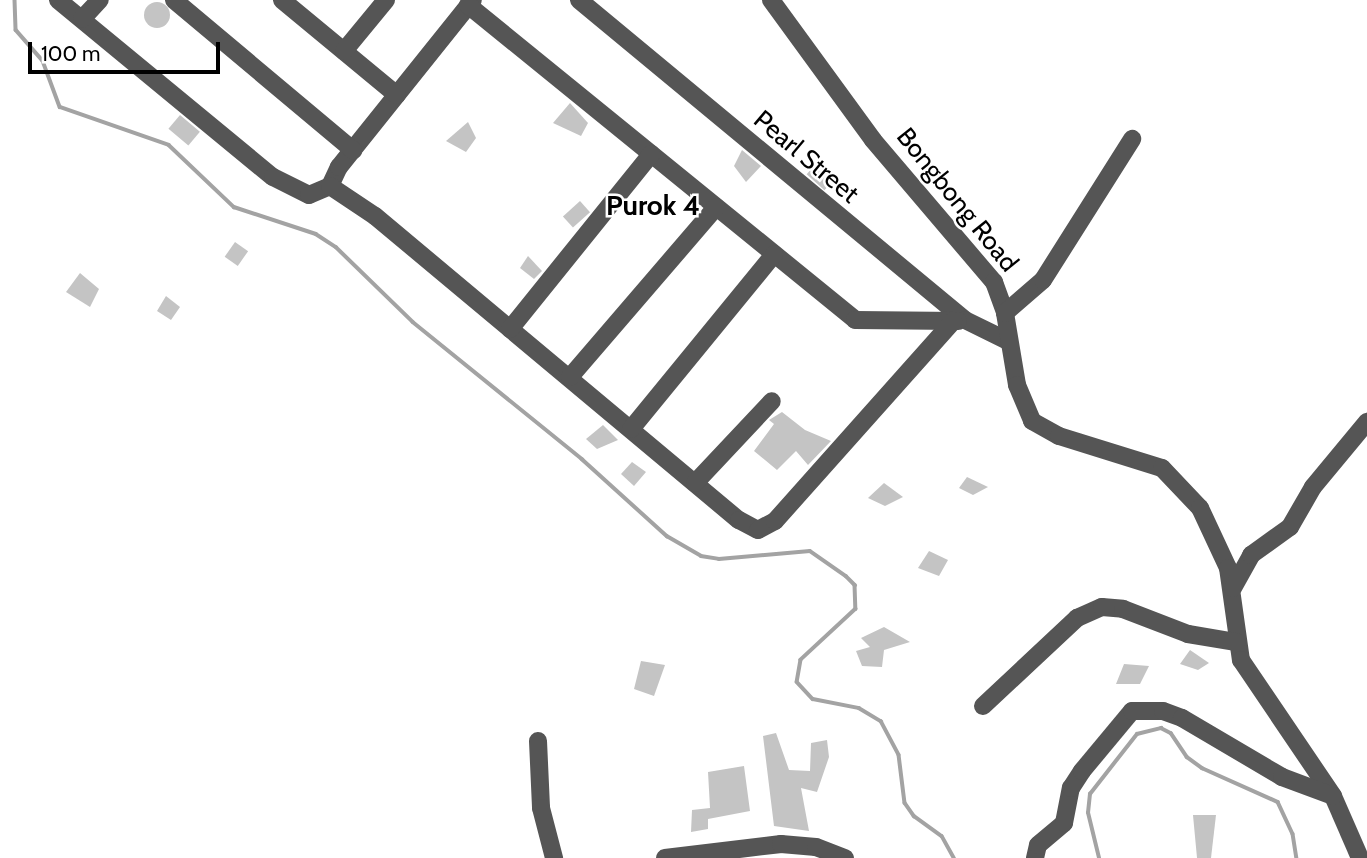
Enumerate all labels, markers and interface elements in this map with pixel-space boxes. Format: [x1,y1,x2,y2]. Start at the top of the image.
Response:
scale bar [32,28,224,72]
text: 100 m [41,41,100,66]
street label: Pearl Street [747,104,865,210]
street label: Bongbong Road [890,122,1024,278]
district label: Purok 4 [606,188,700,222]

